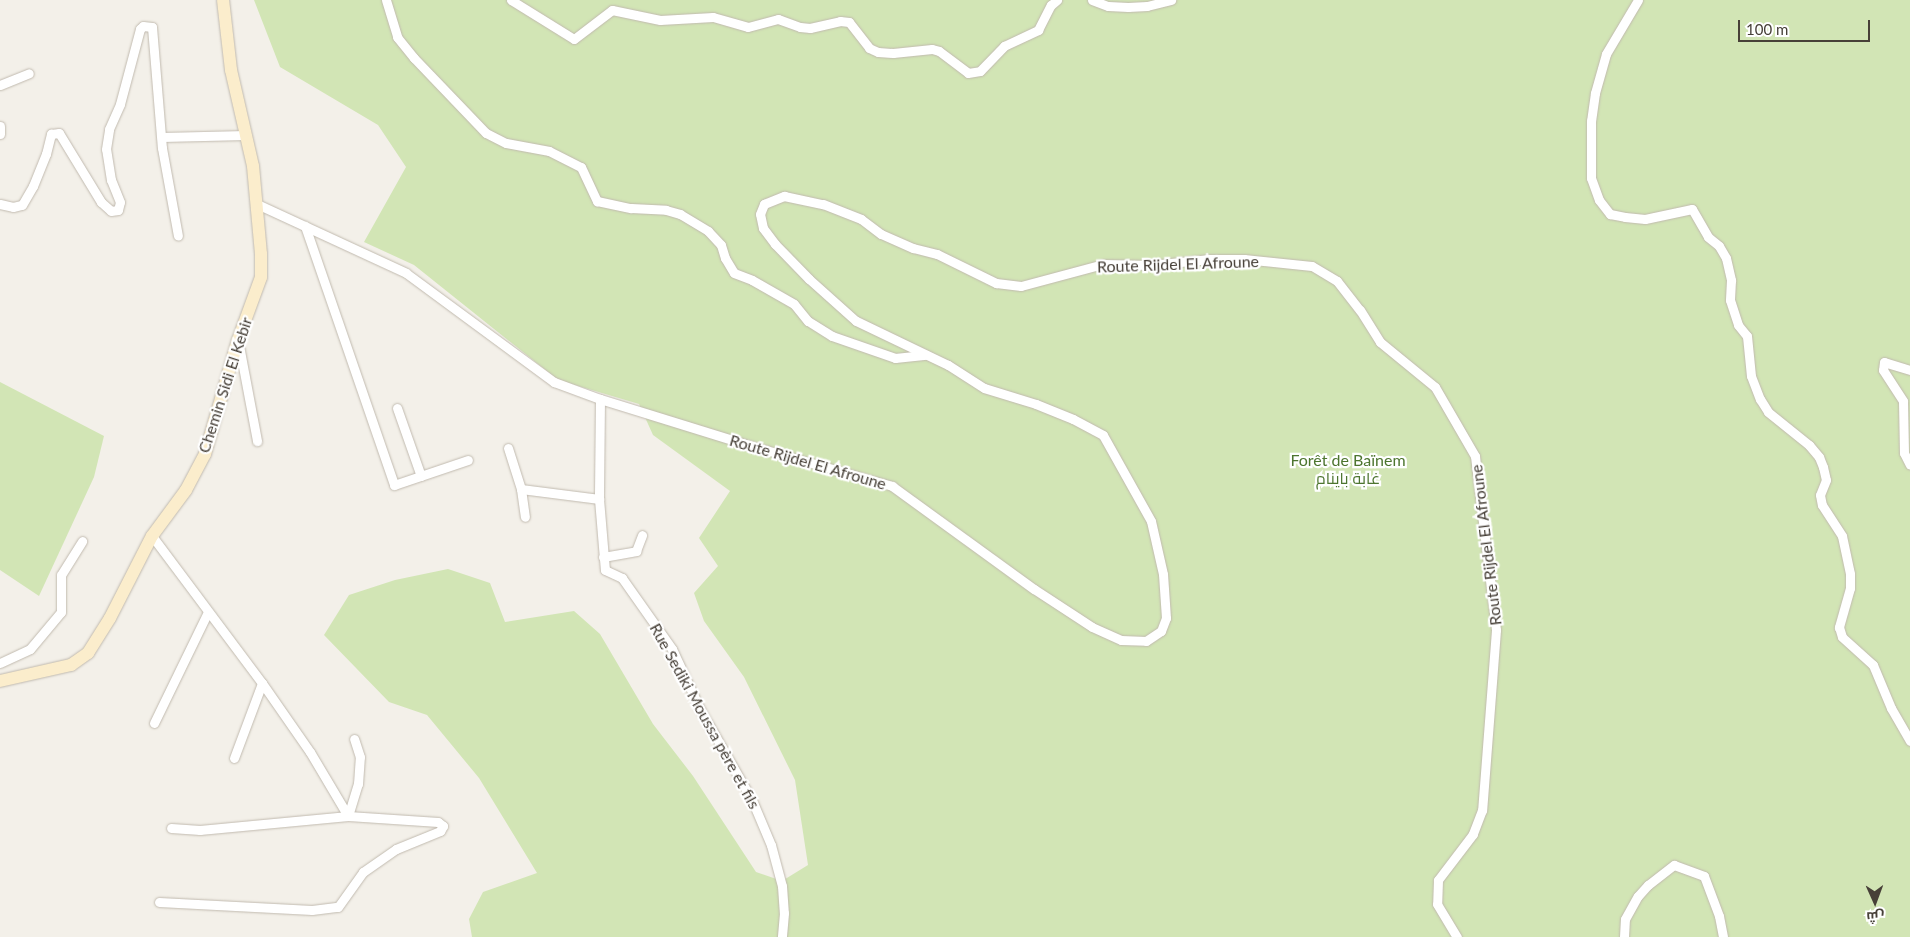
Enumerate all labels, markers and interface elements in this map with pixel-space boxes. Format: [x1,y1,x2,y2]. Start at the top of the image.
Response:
scale bar [1740,10,1872,42]
text: 100 m [1746,20,1788,38]
street label: Route Rijdel El Afroune [1096,252,1260,276]
street label: Chemin Sidi El Kebir [194,315,256,455]
street label: Route Rijdel El Afroune [727,430,889,494]
park label: Forêt de Baïnem غابة باينام [1290,450,1406,488]
street label: Route Rijdel El Afroune [1467,463,1505,627]
street label: Rue Sediki Moussa père et fils [646,620,764,812]
north arrow [1850,877,1900,927]
text: ش [1866,909,1885,926]

